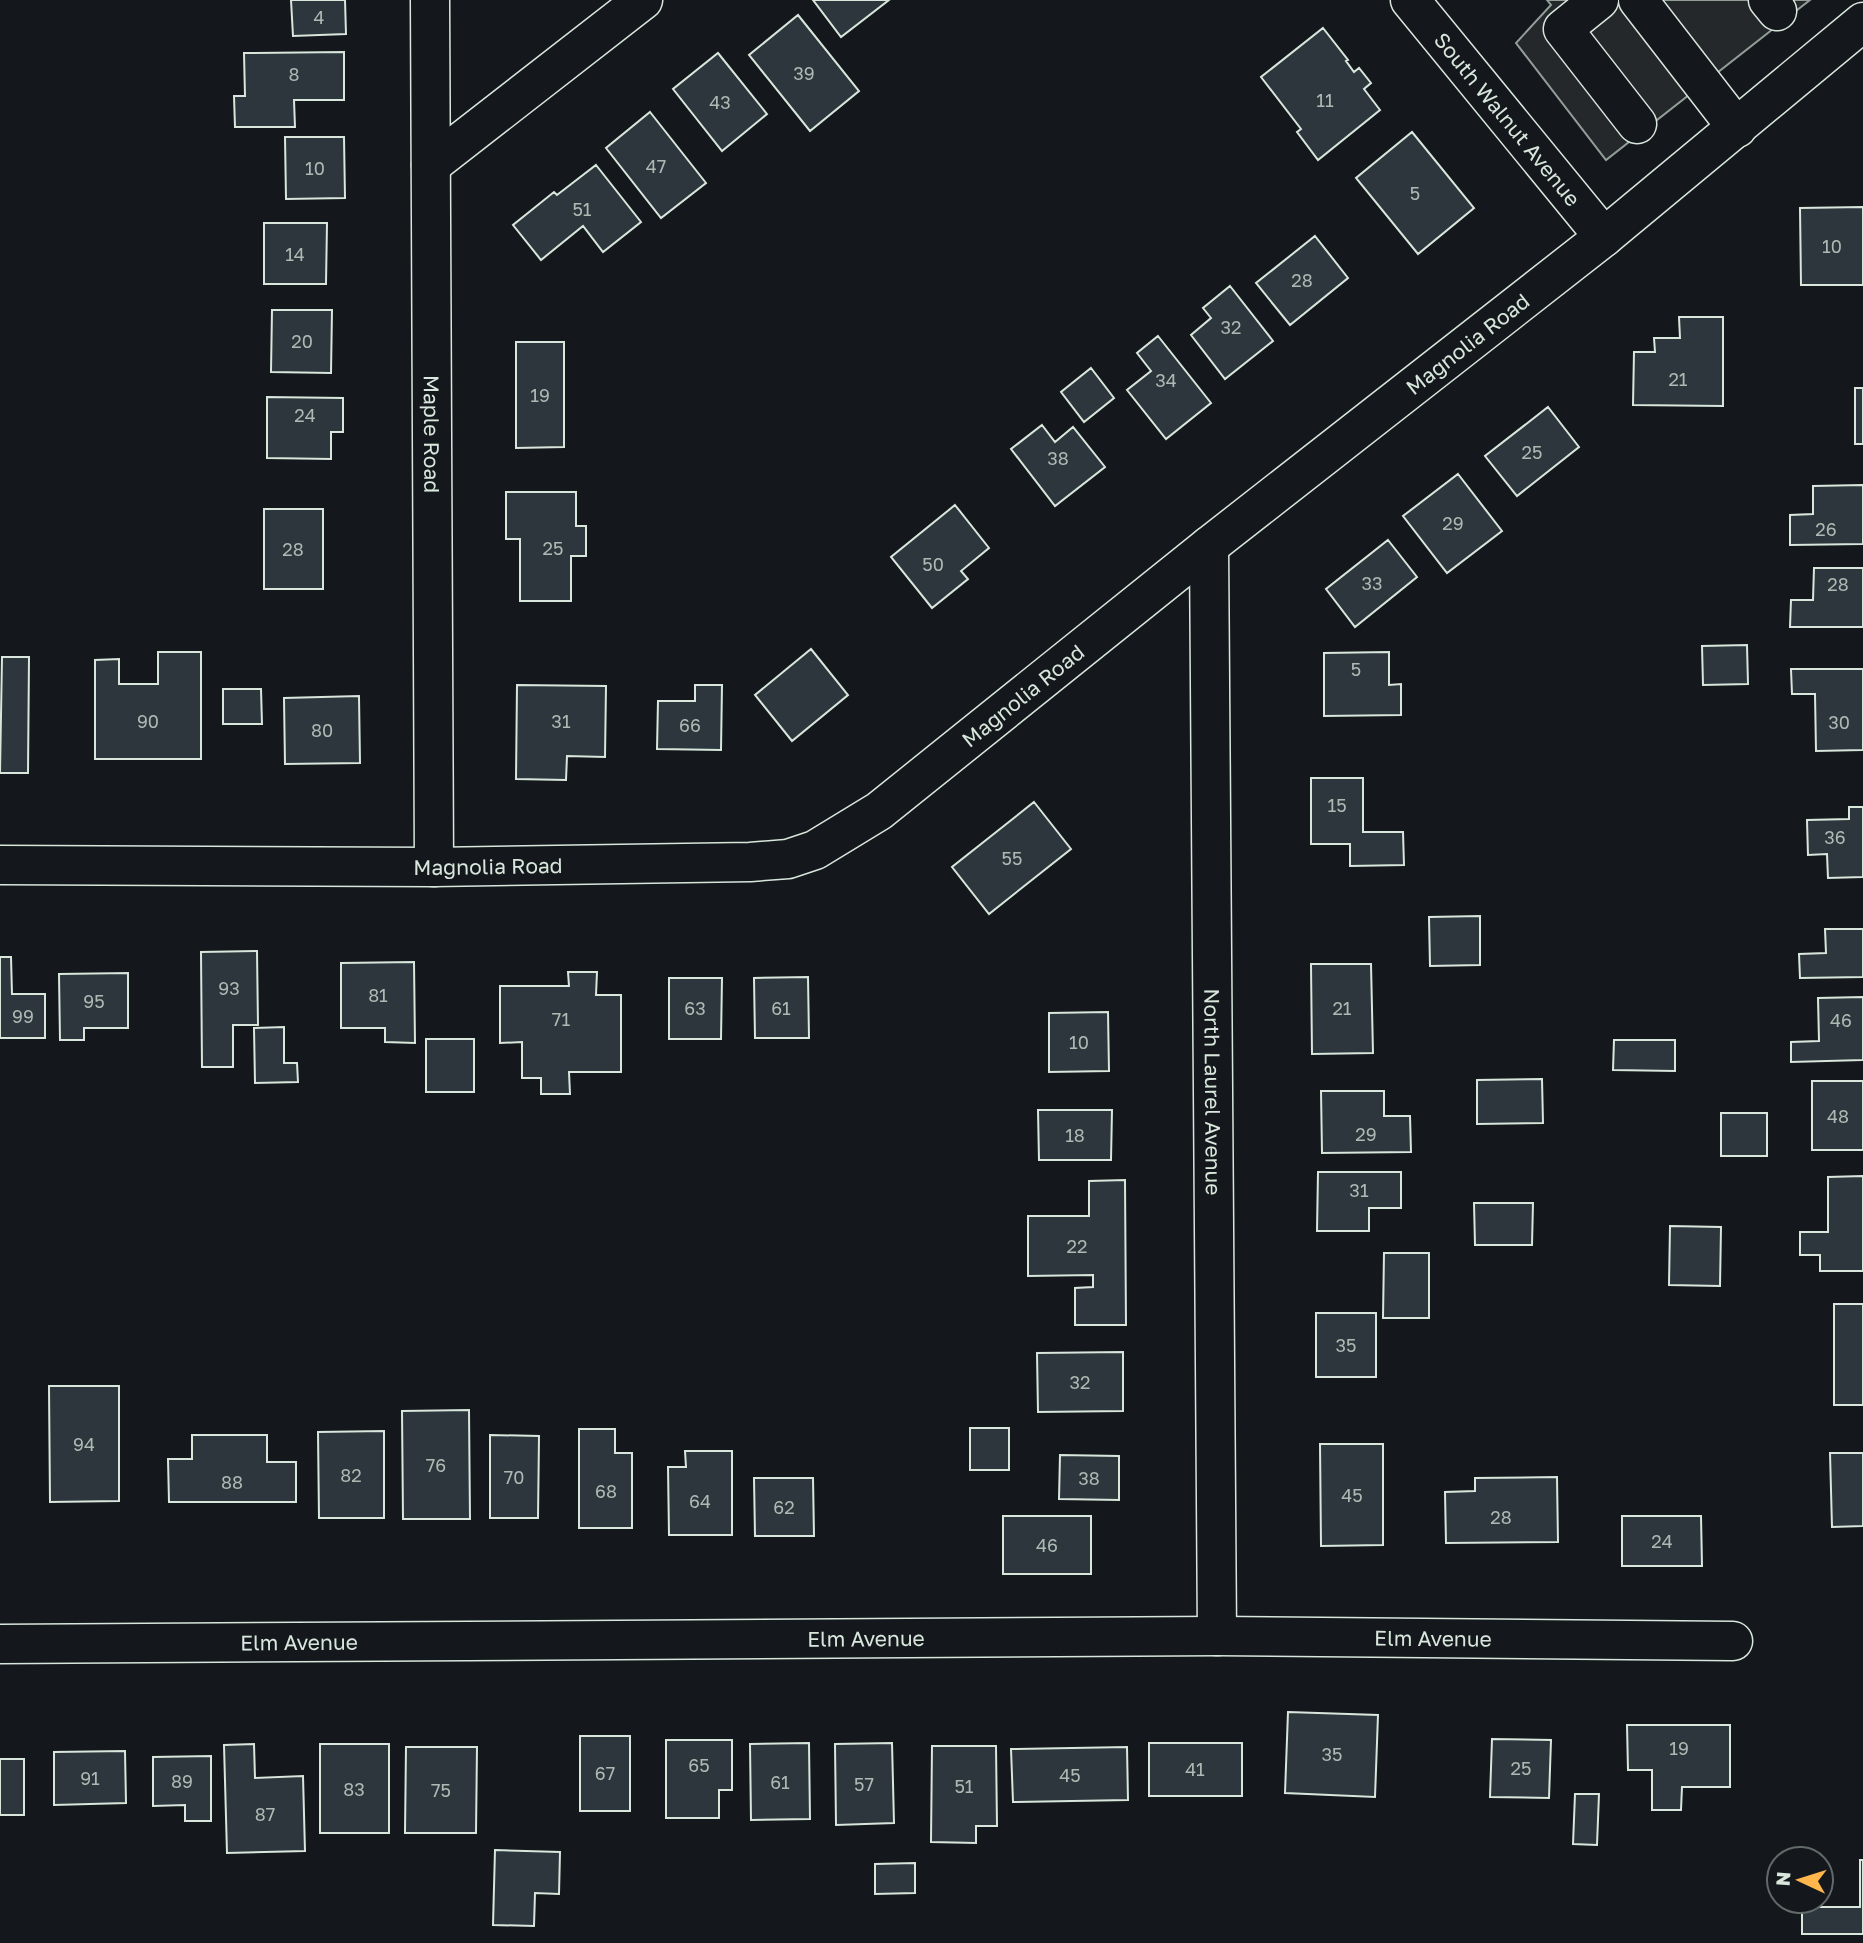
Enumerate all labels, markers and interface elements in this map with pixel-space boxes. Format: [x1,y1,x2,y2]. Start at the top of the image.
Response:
house number: 4 [314,6,325,28]
street label: South Walnut Avenue [1429,27,1586,211]
house number: 39 [793,62,815,84]
house number: 8 [289,63,299,85]
house number: 11 [1316,89,1334,111]
house number: 43 [709,91,731,113]
house number: 47 [646,155,666,177]
house number: 10 [305,157,325,179]
house number: 5 [1410,182,1420,204]
house number: 51 [572,198,592,220]
house number: 10 [1822,235,1842,257]
house number: 14 [285,243,305,265]
house number: 28 [1291,269,1313,291]
street label: Magnolia Road [1401,288,1534,400]
house number: 32 [1221,316,1241,338]
house number: 20 [291,330,313,352]
house number: 21 [1668,368,1688,390]
house number: 34 [1155,369,1177,391]
street label: Maple Road [419,375,445,493]
house number: 19 [530,384,550,406]
house number: 24 [294,404,316,426]
house number: 25 [1522,441,1542,463]
house number: 38 [1047,447,1069,469]
house number: 29 [1442,512,1464,534]
house number: 26 [1815,518,1837,540]
house number: 25 [543,537,563,559]
house number: 28 [282,538,304,560]
house number: 50 [922,553,944,575]
house number: 33 [1361,572,1383,594]
house number: 28 [1827,573,1849,595]
street label: Magnolia Road [956,639,1089,752]
house number: 5 [1351,658,1361,680]
house number: 90 [137,710,159,732]
house number: 31 [551,710,571,732]
house number: 30 [1828,711,1850,733]
house number: 66 [679,714,701,736]
house number: 80 [311,719,333,741]
house number: 15 [1327,794,1347,816]
house number: 36 [1824,826,1846,848]
house number: 55 [1002,847,1022,869]
street label: Magnolia Road [413,852,563,880]
house number: 93 [218,977,240,999]
house number: 81 [368,984,388,1006]
street label: North Laurel Avenue [1199,988,1227,1196]
house number: 95 [83,990,105,1012]
house number: 63 [684,997,706,1019]
house number: 61 [771,997,791,1019]
house number: 21 [1332,997,1352,1019]
house number: 99 [12,1005,34,1027]
house number: 71 [552,1008,570,1030]
house number: 46 [1830,1009,1852,1031]
house number: 10 [1069,1031,1089,1053]
house number: 48 [1827,1105,1849,1127]
house number: 29 [1355,1123,1377,1145]
house number: 18 [1065,1124,1085,1146]
house number: 31 [1349,1179,1369,1201]
house number: 22 [1067,1235,1087,1257]
house number: 35 [1336,1334,1356,1356]
house number: 32 [1070,1371,1090,1393]
house number: 94 [73,1433,95,1455]
house number: 76 [426,1454,446,1476]
house number: 82 [340,1464,362,1486]
house number: 70 [504,1466,524,1488]
house number: 38 [1078,1467,1100,1489]
house number: 88 [221,1471,243,1493]
house number: 68 [595,1480,617,1502]
house number: 45 [1341,1484,1363,1506]
house number: 64 [689,1490,711,1512]
house number: 62 [773,1496,795,1518]
house number: 28 [1490,1506,1512,1528]
house number: 24 [1651,1530,1673,1552]
house number: 46 [1036,1534,1058,1556]
street label: Elm Avenue [807,1625,925,1652]
street label: Elm Avenue [1374,1625,1492,1652]
street label: Elm Avenue [240,1629,358,1655]
house number: 19 [1669,1737,1689,1759]
house number: 35 [1322,1743,1342,1765]
house number: 65 [688,1754,710,1776]
house number: 25 [1511,1757,1531,1779]
house number: 41 [1185,1758,1205,1780]
house number: 67 [595,1762,615,1784]
house number: 45 [1059,1764,1081,1786]
house number: 91 [80,1767,100,1789]
house number: 89 [171,1770,193,1792]
house number: 61 [770,1771,790,1793]
house number: 57 [854,1773,874,1795]
house number: 51 [954,1775,974,1797]
house number: 83 [343,1778,365,1800]
house number: 75 [431,1779,451,1801]
house number: 87 [255,1803,275,1825]
north arrow [1765,1845,1835,1915]
text: N [1771,1871,1795,1887]

